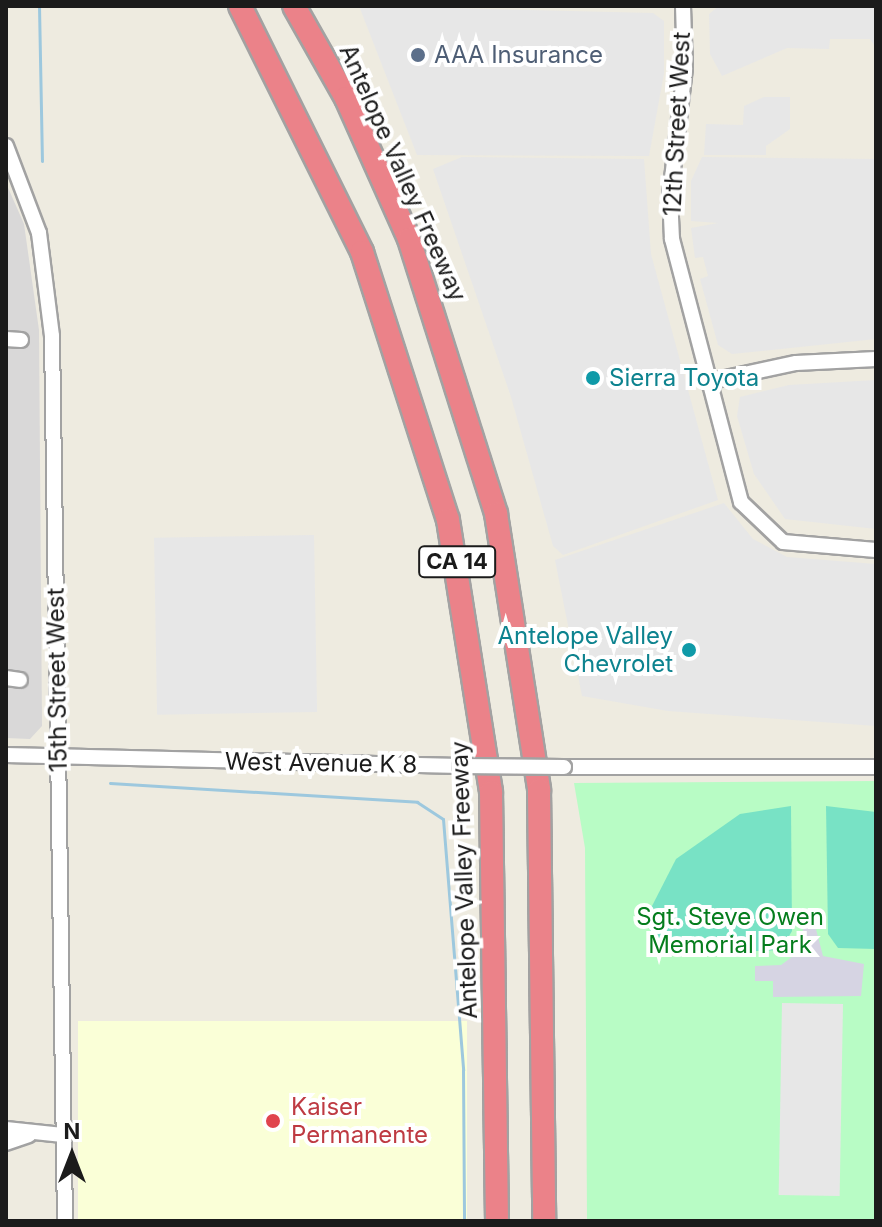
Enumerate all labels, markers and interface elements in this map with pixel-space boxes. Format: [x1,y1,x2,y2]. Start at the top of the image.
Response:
street label: 12th Street West [658,31,696,217]
street label: Antelope Valley Freeway [333,40,473,306]
place label: AAA Insurance [434,41,603,69]
marker: AAA Insurance [409,46,427,64]
place label: Sierra Toyota [609,364,759,392]
marker: Sierra Toyota [584,369,602,387]
road number: CA 14 [417,544,497,580]
street label: 15th Street West [41,587,73,773]
place label: Antelope Valley Chevrolet [498,622,673,678]
marker: Antelope Valley Chevrolet [680,641,698,659]
street label: Antelope Valley Freeway [445,741,483,1019]
street label: West Avenue K 8 [225,747,417,779]
park label: Sgt. Steve Owen Memorial Park [636,903,824,959]
place label: Kaiser Permanente [291,1093,428,1149]
marker: Kaiser Permanente [262,1110,284,1132]
north arrow [32,1115,112,1195]
text: N [64,1118,80,1144]

